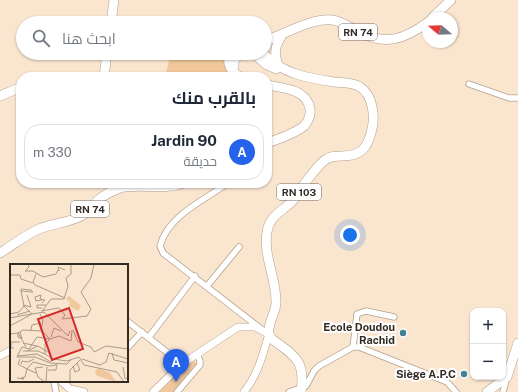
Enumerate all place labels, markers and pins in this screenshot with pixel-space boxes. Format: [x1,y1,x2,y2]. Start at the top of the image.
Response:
place label: Ecole Doudou Rachid [323,321,395,346]
marker: Ecole Doudou Rachid [398,328,408,338]
pin: A [163,349,189,382]
place label: Siège A.P.C [396,368,456,380]
marker: Siège A.P.C [459,369,469,379]

